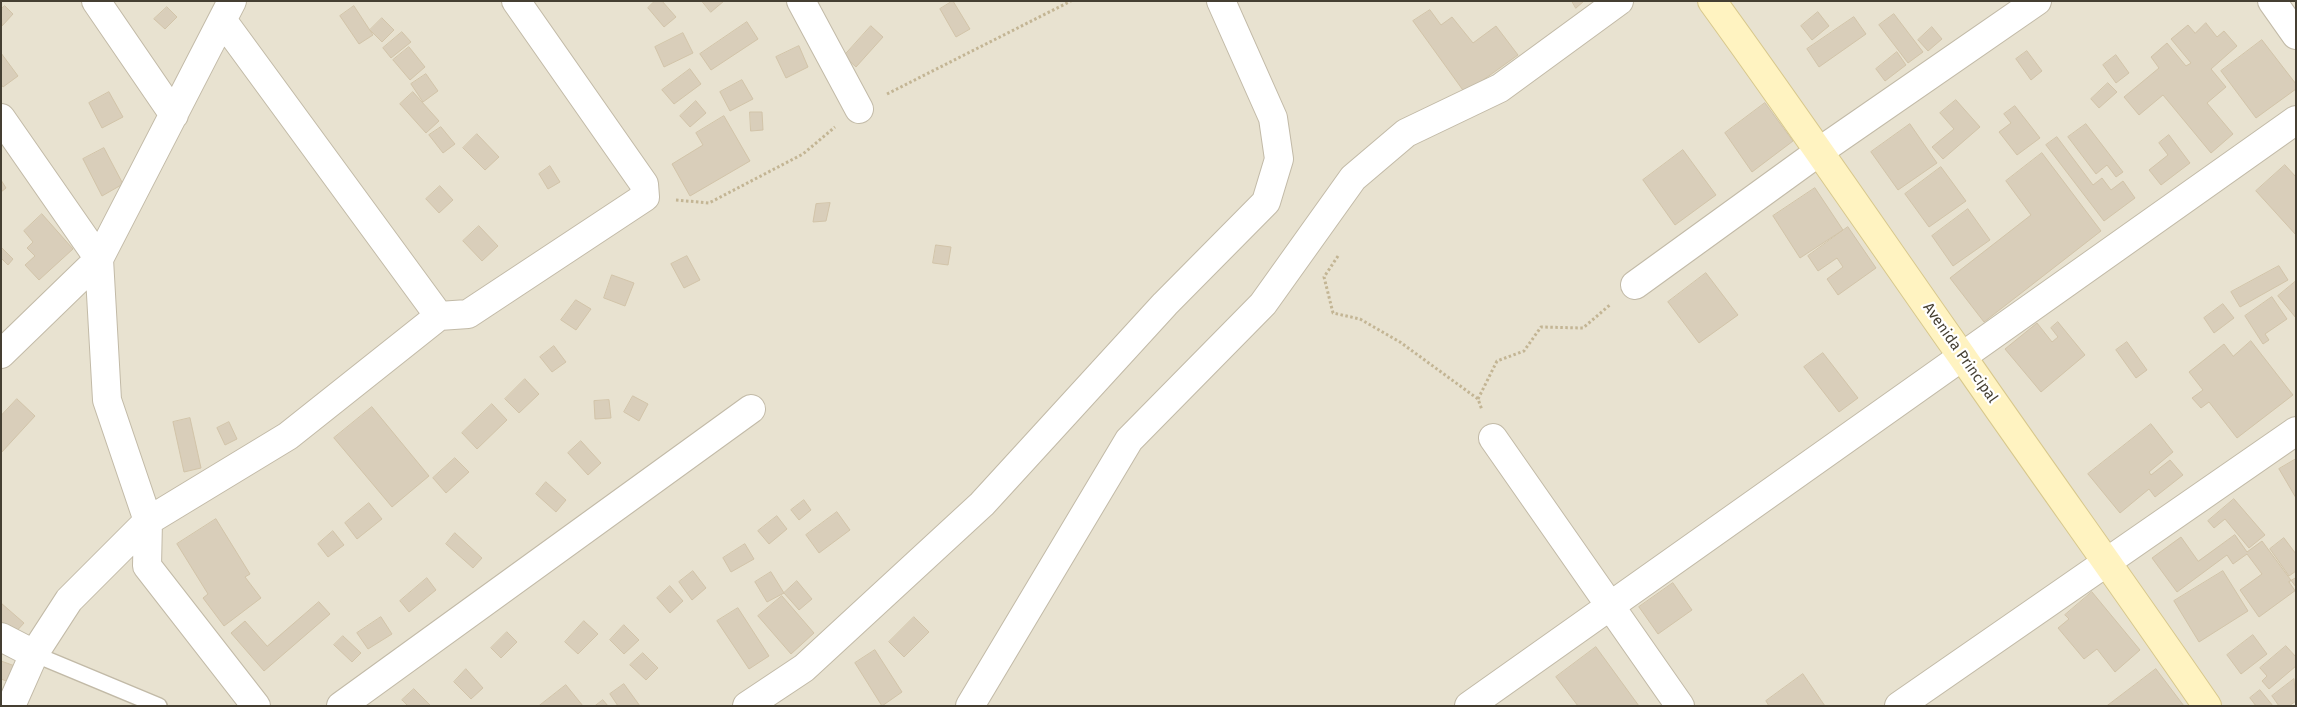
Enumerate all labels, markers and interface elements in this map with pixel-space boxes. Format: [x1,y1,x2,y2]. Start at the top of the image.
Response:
street label: Avenida Principal [1919,300,2001,406]

